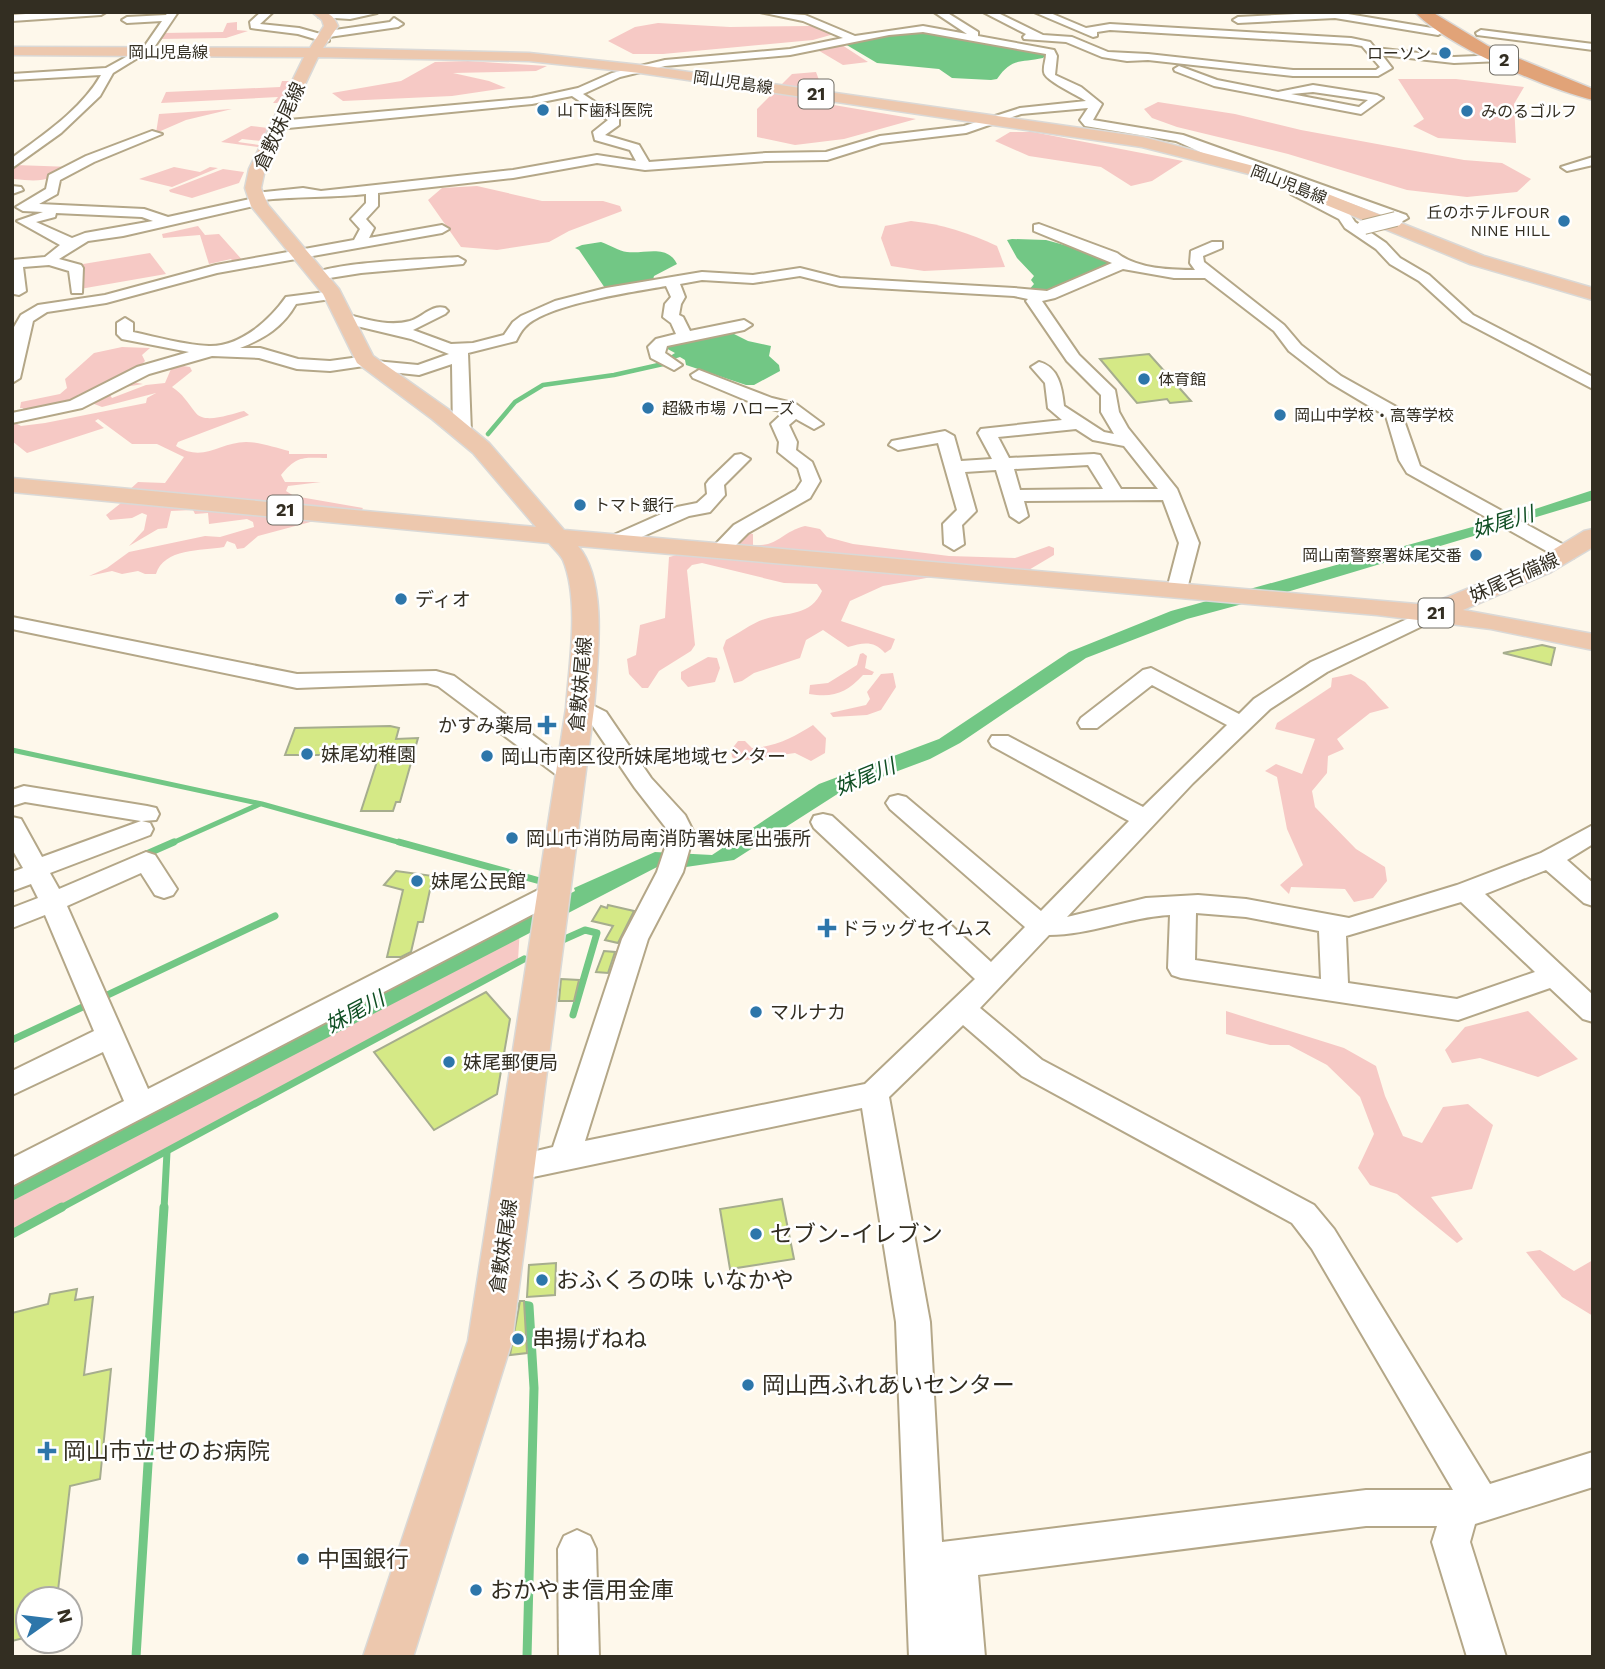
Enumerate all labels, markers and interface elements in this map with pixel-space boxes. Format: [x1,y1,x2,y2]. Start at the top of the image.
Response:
street label: 岡山児島線 [128,43,208,62]
place label: ローソン [1367,44,1431,63]
marker: ローソン [1437,45,1453,61]
road number: 2 [1490,46,1518,74]
street label: 岡山児島線 [692,68,774,97]
street label: 倉敷妹尾線 [249,78,310,174]
road number: 21 [798,80,834,108]
place label: 山下歯科医院 [557,101,653,120]
marker: 山下歯科医院 [535,102,551,118]
place label: みのるゴルフ [1481,102,1577,121]
marker: みのるゴルフ [1459,103,1475,119]
street label: 岡山児島線 [1248,161,1330,208]
place label: 丘のホテルFOUR NINE HILL [1426,203,1550,240]
marker: 丘のホテルFOUR NINE HILL [1556,213,1572,229]
place label: 体育館 [1158,370,1206,389]
marker: 体育館 [1136,371,1152,387]
place label: 超級市場 ハローズ [662,399,795,418]
marker: 超級市場 ハローズ [640,400,656,416]
place label: 岡山中学校・高等学校 [1294,406,1454,425]
marker: 岡山中学校・高等学校 [1272,407,1288,423]
road number: 21 [268,496,302,524]
place label: トマト銀行 [594,496,674,515]
marker: トマト銀行 [572,497,588,513]
water label: 妹尾川 [1469,500,1539,542]
place label: 岡山南警察署妹尾交番 [1302,546,1462,565]
marker: 岡山南警察署妹尾交番 [1468,547,1484,563]
street label: 妹尾吉備線 [1466,548,1562,607]
place label: ディオ [415,588,471,611]
marker: ディオ [393,591,409,607]
road number: 21 [1418,598,1454,628]
street label: 倉敷妹尾線 [565,636,596,732]
place label: かすみ薬局 [438,714,533,737]
marker: かすみ薬局 [539,717,555,733]
place label: 妹尾幼稚園 [321,743,416,766]
place label: 岡山市南区役所妹尾地域センター [501,745,786,768]
marker: 妹尾幼稚園 [299,746,315,762]
marker: 岡山市南区役所妹尾地域センター [479,748,495,764]
water label: 妹尾川 [831,752,901,800]
place label: 岡山市消防局南消防署妹尾出張所 [526,827,811,850]
marker: 岡山市消防局南消防署妹尾出張所 [504,830,520,846]
place label: 妹尾公民館 [431,870,526,893]
marker: 妹尾公民館 [409,873,425,889]
place label: ドラッグセイムス [841,917,993,940]
marker: ドラッグセイムス [819,920,835,936]
water label: 妹尾川 [321,985,390,1037]
place label: マルナカ [770,1001,846,1024]
marker: マルナカ [748,1004,764,1020]
place label: 妹尾郵便局 [463,1051,558,1074]
marker: 妹尾郵便局 [441,1054,457,1070]
street label: 倉敷妹尾線 [485,1197,521,1295]
place label: セブン-イレブン [770,1221,943,1248]
marker: セブン-イレブン [748,1226,764,1242]
place label: おふくろの味 いなかや [556,1267,794,1294]
marker: おふくろの味 いなかや [534,1272,550,1288]
place label: 串揚げねね [532,1326,647,1353]
marker: 串揚げねね [510,1331,526,1347]
place label: 岡山西ふれあいセンター [762,1372,1015,1399]
marker: 岡山西ふれあいセンター [740,1377,756,1393]
place label: 岡山市立せのお病院 [63,1438,270,1465]
marker: 岡山市立せのお病院 [37,1441,57,1461]
place label: 中国銀行 [317,1546,409,1573]
marker: 中国銀行 [295,1551,311,1567]
place label: おかやま信用金庫 [490,1577,674,1604]
marker: おかやま信用金庫 [468,1582,484,1598]
north arrow [14,1585,84,1655]
text: N [52,1606,78,1626]

